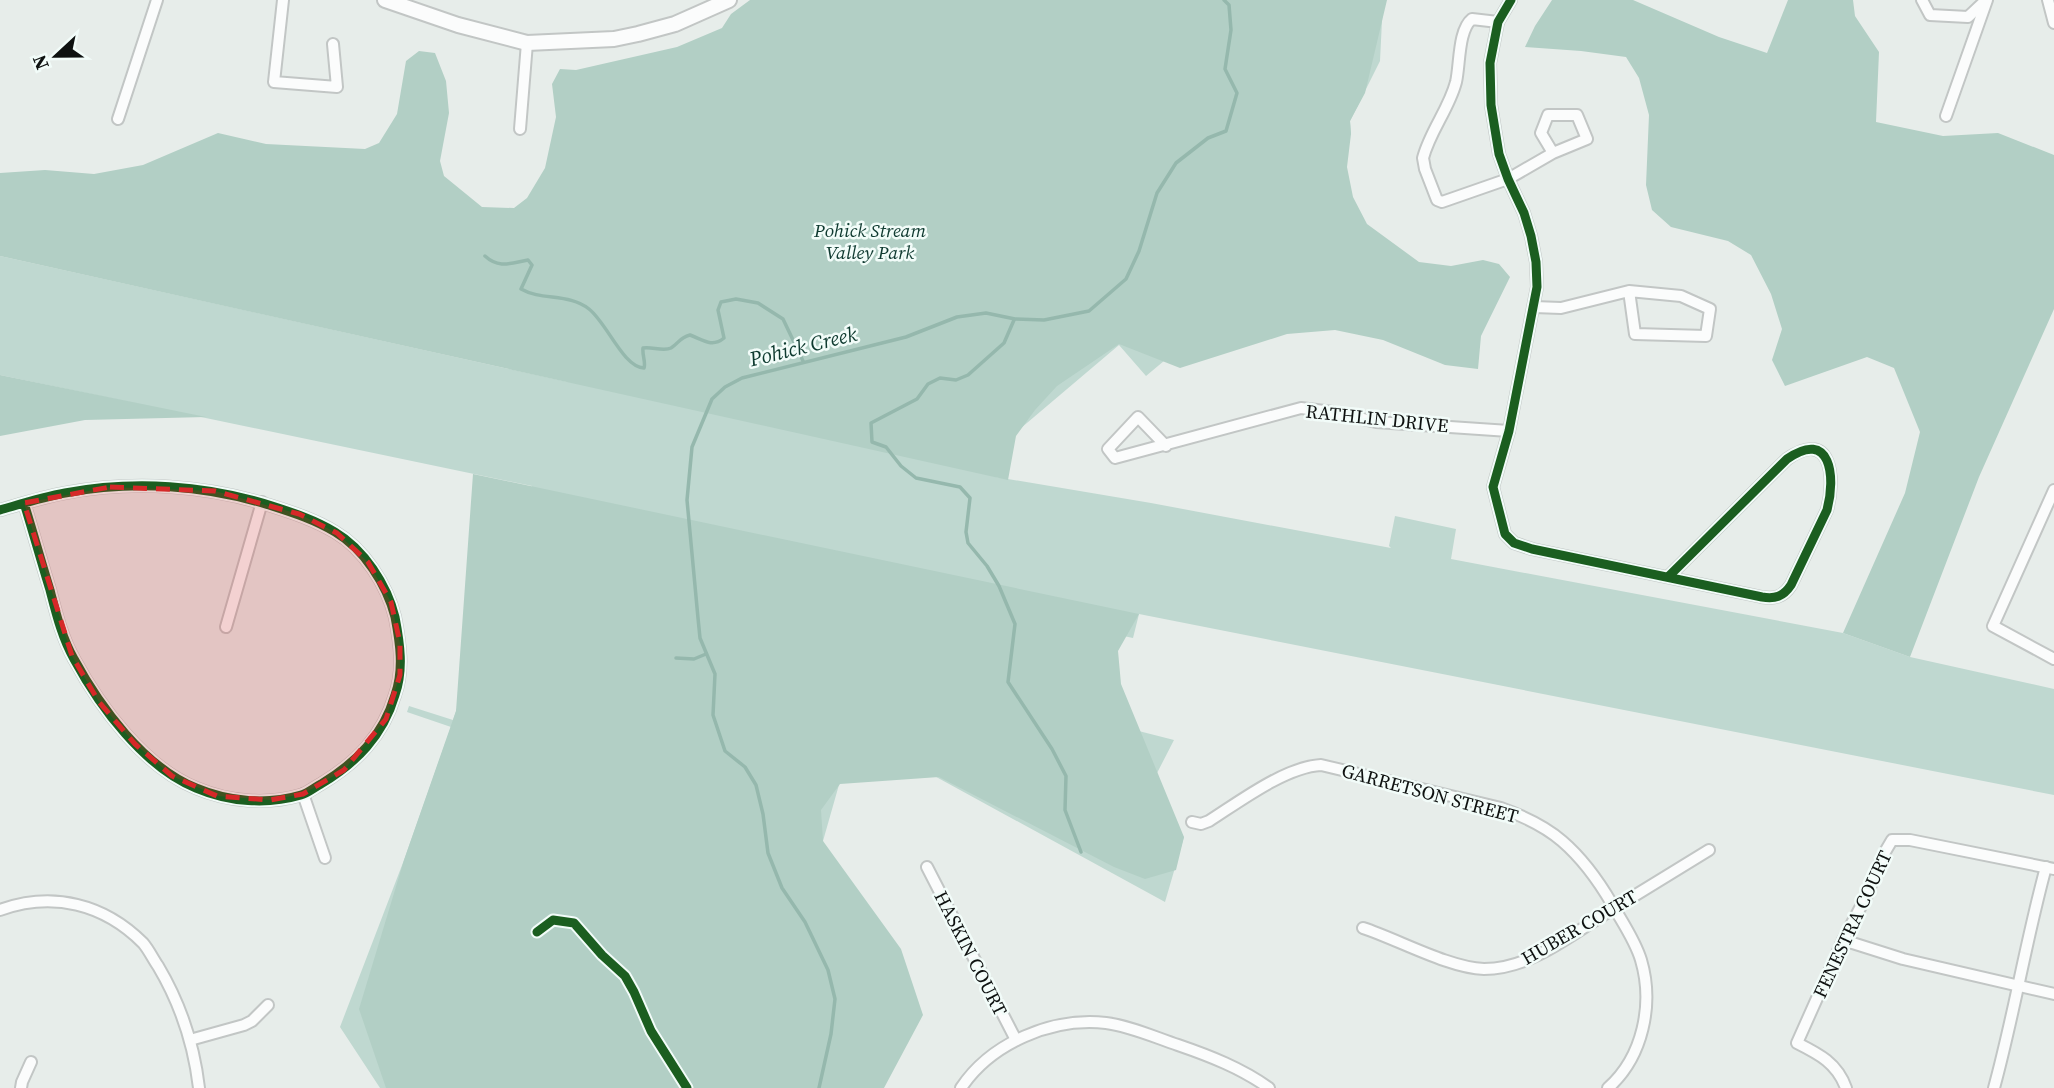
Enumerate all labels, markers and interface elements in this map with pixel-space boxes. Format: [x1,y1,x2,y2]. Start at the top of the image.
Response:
north arrow [21,21,91,91]
text: N [26,51,55,74]
park label: Pohick Stream Valley Park [813,217,926,265]
water label: Pohick Creek [745,319,860,374]
street label: RATHLIN DRIVE [1304,398,1450,438]
street label: GARRETSON STREET [1339,757,1522,829]
street label: FENESTRA COURT [1806,846,1898,1002]
street label: HUBER COURT [1516,883,1642,971]
street label: HASKIN COURT [928,886,1014,1020]

